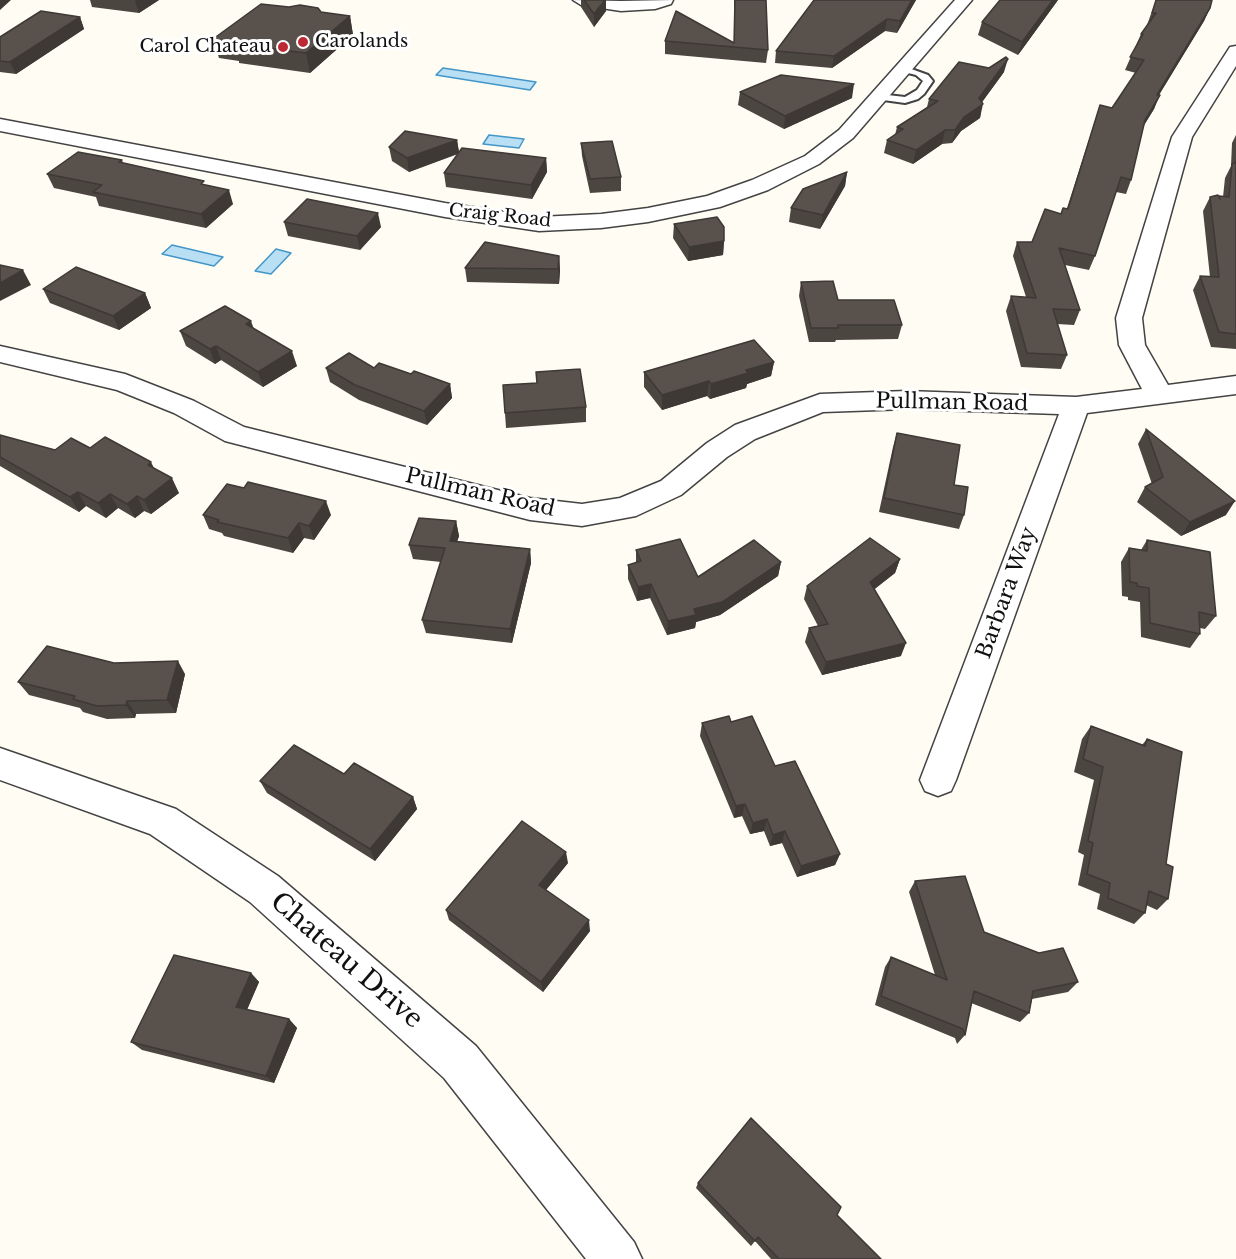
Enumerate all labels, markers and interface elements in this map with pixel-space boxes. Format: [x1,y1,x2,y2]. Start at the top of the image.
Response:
place label: Carolands [315,31,408,53]
marker: Carolands [296,35,310,49]
place label: Carol Chateau [139,36,271,58]
marker: Carol Chateau [276,40,290,54]
street label: Craig Road [448,200,552,232]
street label: Pullman Road [875,389,1029,417]
street label: Pullman Road [403,464,557,522]
street label: Barbara Way [972,524,1042,662]
street label: Chateau Drive [264,886,428,1036]

